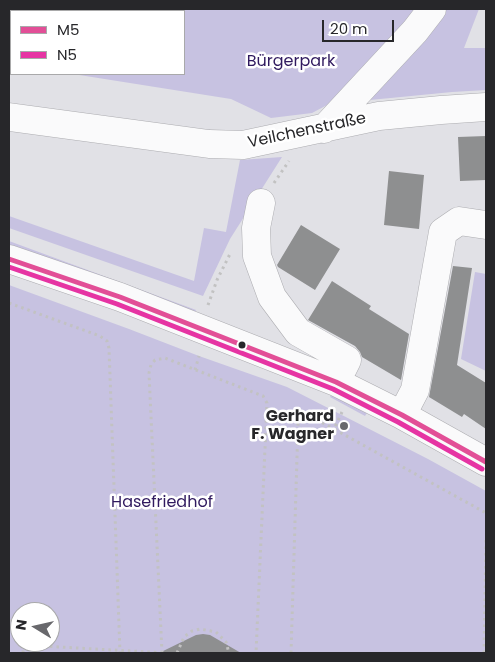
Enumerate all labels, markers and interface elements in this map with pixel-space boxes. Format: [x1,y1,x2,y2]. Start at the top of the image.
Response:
legend [10,10,185,75]
scale bar [325,10,398,42]
text: 20 m [330,18,368,39]
text: M5 [57,19,79,40]
text: N5 [57,44,77,65]
park label: Bürgerpark [247,52,335,72]
street label: Veilchenstraße [246,109,368,153]
unlabelled marker [237,340,247,350]
place label: Gerhard F. Wagner [251,407,334,445]
marker: Gerhard F. Wagner [338,420,350,432]
park label: Hasefriedhof [111,493,213,513]
north arrow [10,602,60,652]
text: N [10,618,32,632]

